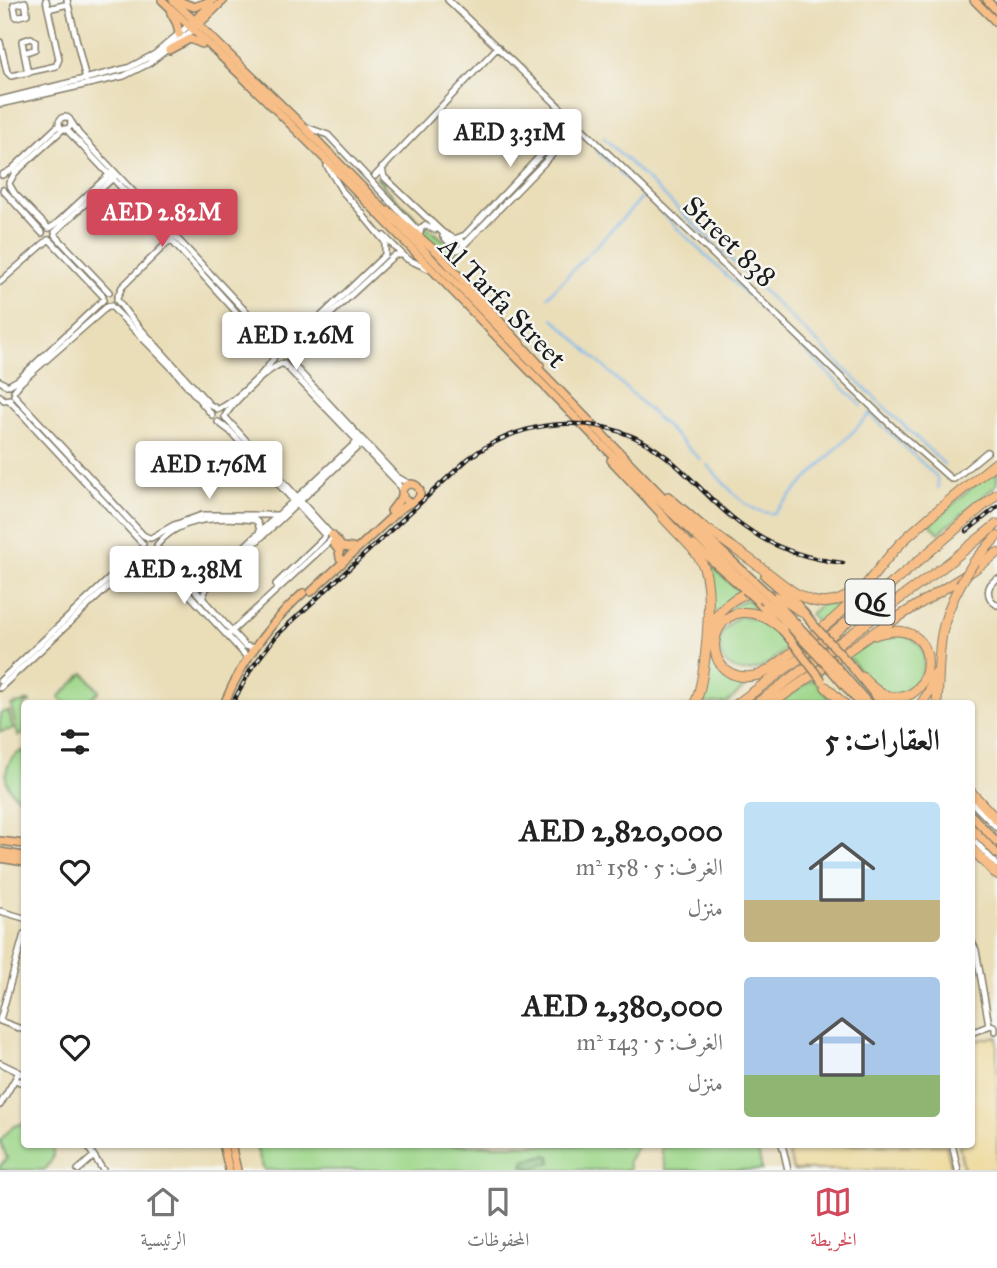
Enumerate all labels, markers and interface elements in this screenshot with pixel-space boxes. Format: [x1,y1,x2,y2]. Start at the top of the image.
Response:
pin: AED 3.31M [430,110,590,169]
text: AED 3.31M [454,118,566,146]
street label: Street 838 [676,188,784,294]
pin: AED 2.82M [82,190,242,249]
text: AED 2.82M [103,198,221,226]
street label: Al Tarfa Street [431,229,574,375]
pin: AED 1.26M [216,312,376,372]
text: AED 1.26M [238,321,354,349]
pin: AED 1.76M [129,442,289,501]
text: AED 1.76M [151,450,267,478]
pin: AED 2.38M [104,546,264,606]
text: AED 2.38M [126,555,242,583]
road number: Q6 [846,580,894,624]
text: العقارات: 5 [825,722,940,758]
icon: filters [56,723,94,761]
text: AED 2,820,000 [520,813,723,849]
icon: home [800,830,884,914]
icon: heart [56,853,94,891]
text: الغرف: 5 · 158 m² [576,853,723,881]
text: منزل [688,894,723,922]
text: AED 2,380,000 [522,988,723,1024]
icon: home [800,1005,884,1089]
icon: heart [56,1028,94,1066]
text: الغرف: 5 · 143 m² [577,1028,723,1056]
text: منزل [688,1069,723,1097]
tab: الرئيسية [140,1183,186,1258]
tab: المحفوظات [467,1183,530,1258]
tab: الخريطة [810,1183,857,1258]

